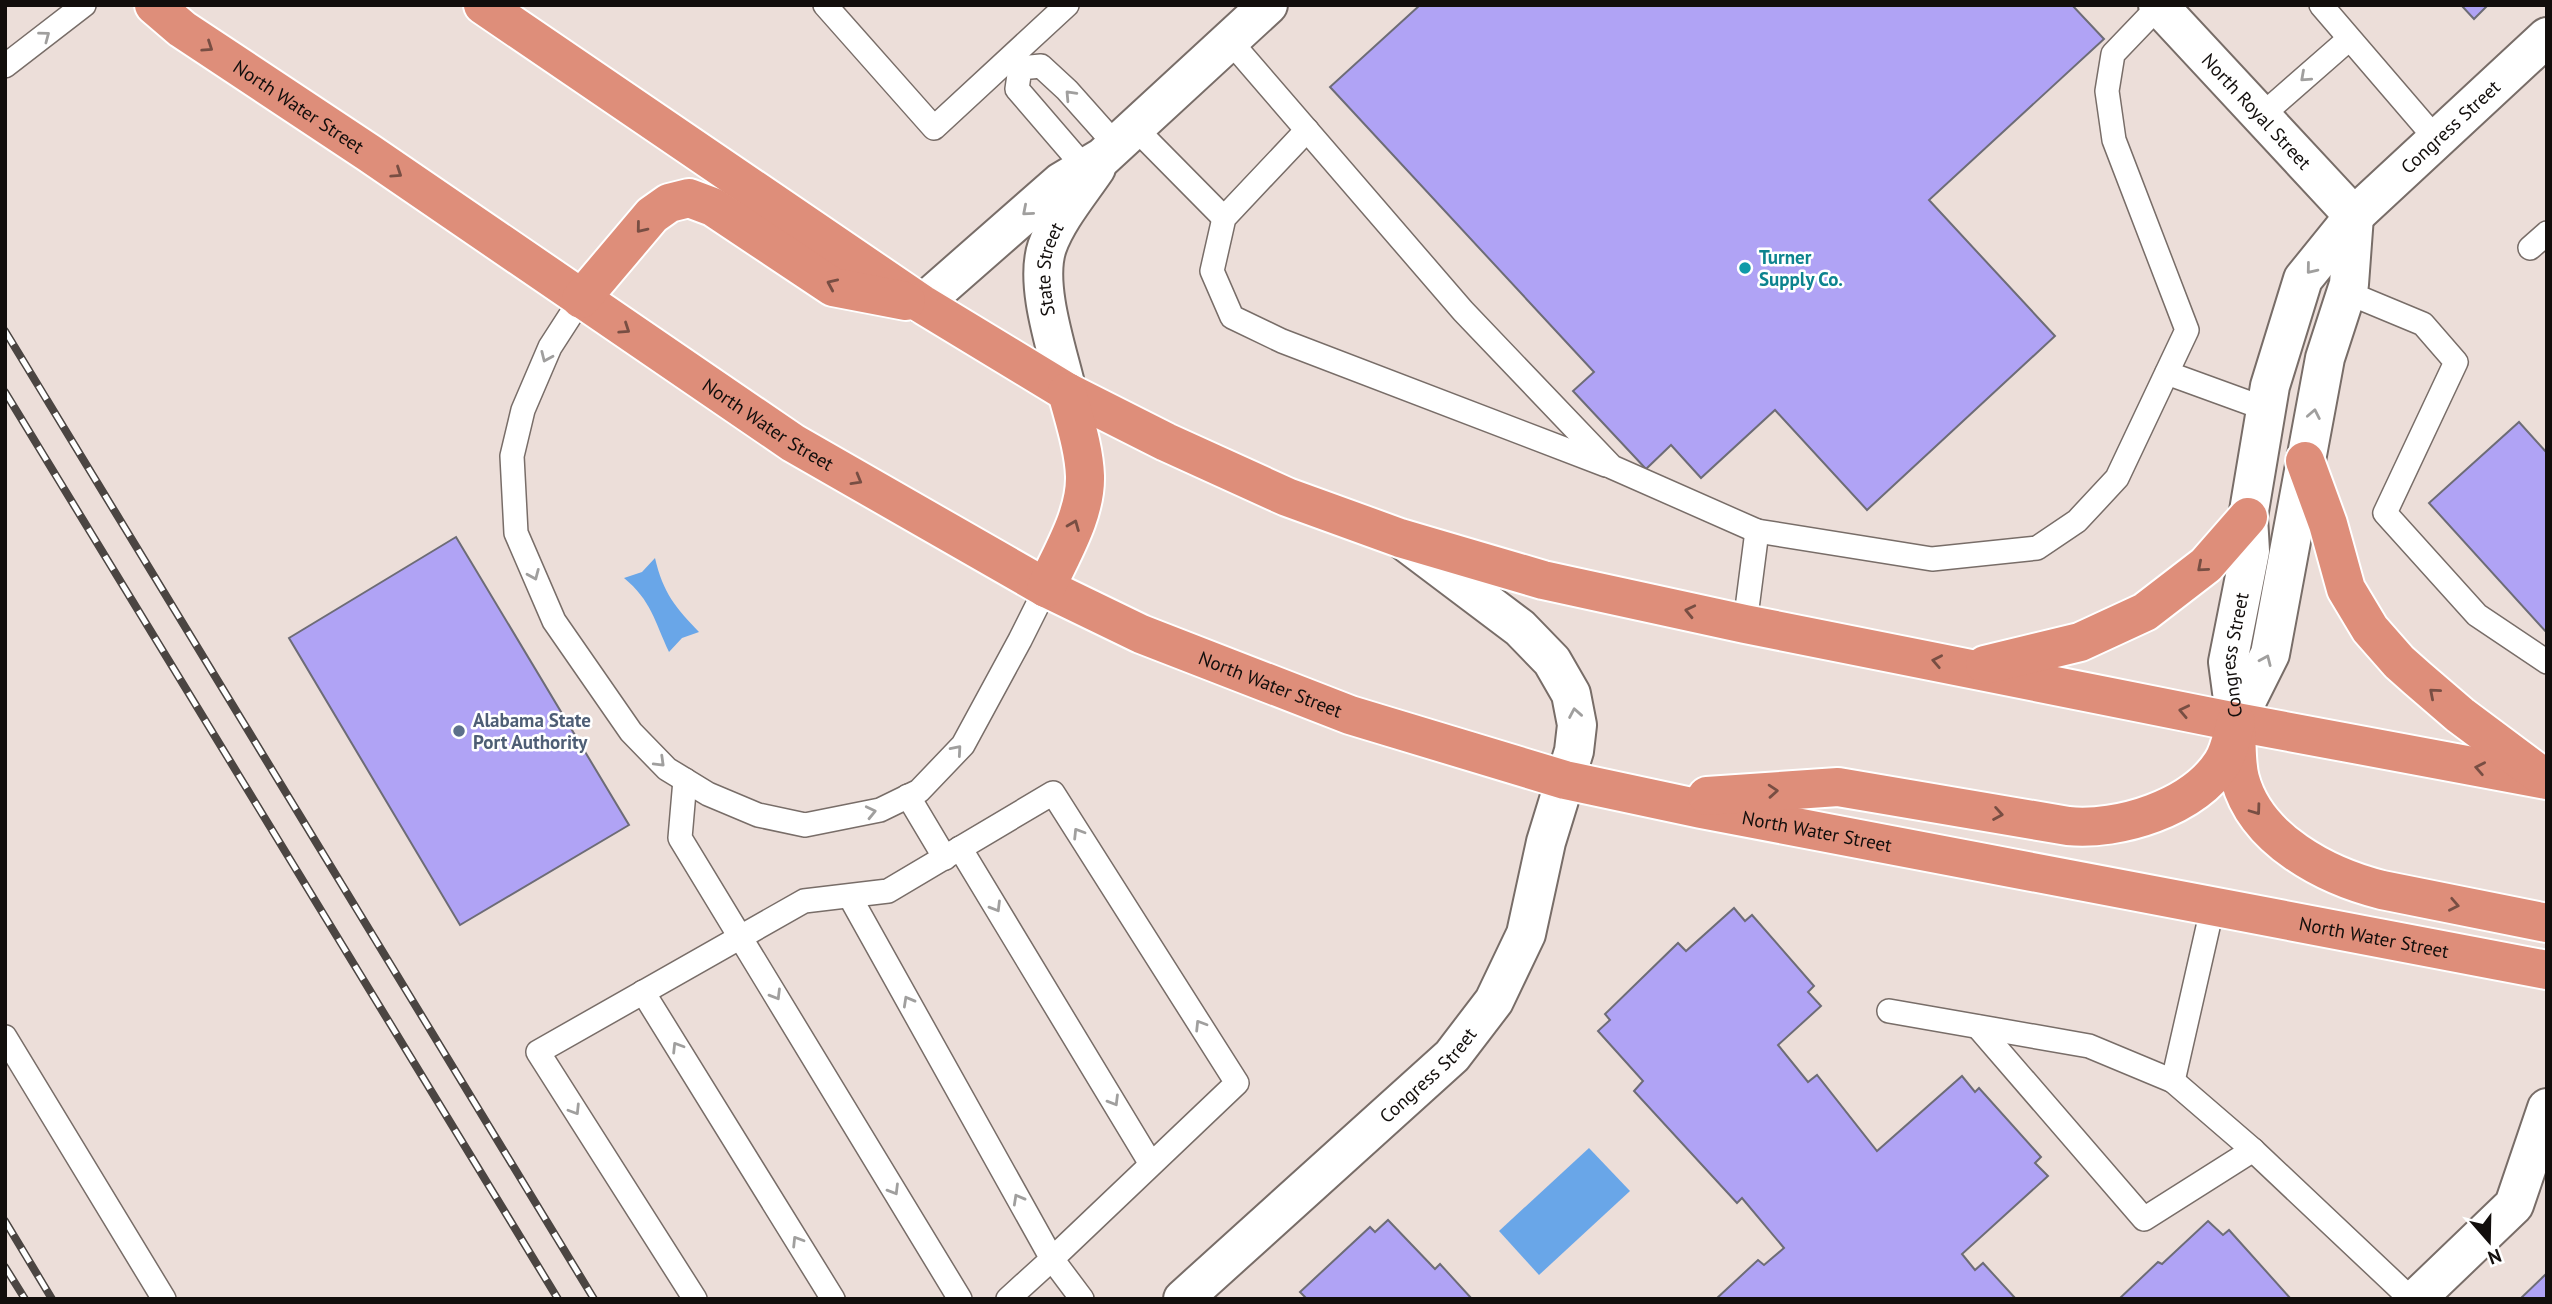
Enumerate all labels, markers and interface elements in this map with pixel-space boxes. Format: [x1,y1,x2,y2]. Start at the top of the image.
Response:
one-way arrow [37,32,50,45]
one-way arrow [200,38,213,51]
street label: North Royal Street [2197,48,2317,175]
street label: North Water Street [229,54,369,159]
one-way arrow [2300,69,2313,82]
street label: Congress Street [2396,74,2505,179]
one-way arrow [1066,90,1079,103]
one-way arrow [389,165,402,177]
one-way arrow [1023,203,1036,215]
street label: State Street [1031,217,1069,318]
one-way arrow [636,220,649,232]
place label: Turner Supply Co. [1759,245,1843,291]
marker: Turner Supply Co. [1737,260,1753,276]
one-way arrow [2307,261,2319,274]
one-way arrow [827,278,839,292]
one-way arrow [618,321,631,334]
one-way arrow [540,350,554,362]
street label: North Water Street [698,373,839,476]
one-way arrow [2306,408,2321,420]
one-way arrow [849,472,862,485]
one-way arrow [1065,520,1079,532]
one-way arrow [2197,559,2210,571]
one-way arrow [525,568,539,580]
street label: Congress Street [2216,590,2254,719]
one-way arrow [1684,605,1696,620]
street label: North Water Street [1195,646,1346,723]
one-way arrow [1931,654,1943,669]
one-way arrow [2258,655,2272,668]
one-way arrow [2430,689,2443,701]
one-way arrow [2178,704,2190,719]
one-way arrow [1568,707,1583,719]
place label: Alabama State Port Authority [473,708,591,754]
marker: Alabama State Port Authority [451,723,467,739]
one-way arrow [949,745,961,758]
one-way arrow [652,754,665,767]
one-way arrow [2474,761,2486,776]
one-way arrow [1768,784,1779,799]
one-way arrow [2248,802,2260,815]
one-way arrow [865,805,877,820]
street label: North Water Street [1740,805,1894,857]
one-way arrow [1992,805,2004,820]
one-way arrow [1074,828,1087,841]
one-way arrow [2448,896,2460,911]
one-way arrow [987,899,1000,912]
street label: North Water Street [2297,911,2451,963]
one-way arrow [767,988,780,1001]
one-way arrow [903,995,916,1008]
one-way arrow [1196,1020,1208,1033]
street label: Congress Street [1374,1022,1482,1128]
one-way arrow [673,1042,686,1055]
one-way arrow [1105,1094,1118,1107]
one-way arrow [566,1102,579,1115]
one-way arrow [885,1182,898,1195]
one-way arrow [1013,1194,1026,1207]
north arrow [2454,1206,2524,1276]
one-way arrow [792,1235,805,1248]
text: N [2485,1244,2505,1270]

